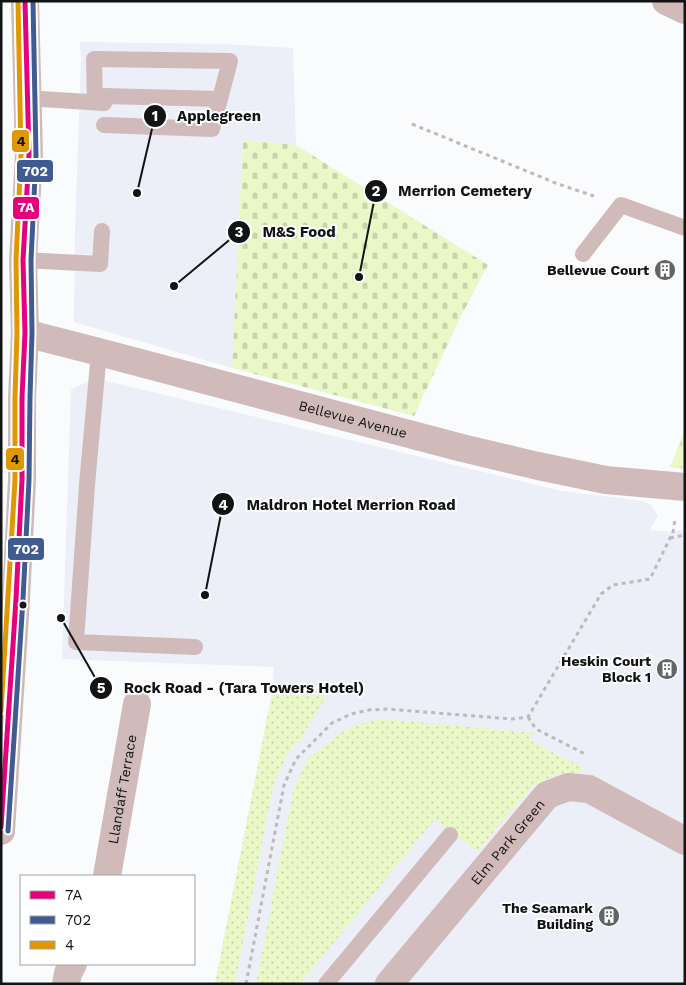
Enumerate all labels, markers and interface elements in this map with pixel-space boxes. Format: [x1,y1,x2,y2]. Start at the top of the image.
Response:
callout: Applegreen [142,101,271,131]
text: 1 [152,107,158,125]
text: Applegreen [177,107,261,125]
line badge: 4 [11,129,30,153]
text: 4 [16,133,26,149]
line badge: 702 [16,159,54,183]
text: 702 [22,163,48,179]
callout: Merrion Cemetery [363,176,542,206]
text: 2 [372,182,381,200]
text: Merrion Cemetery [398,182,532,200]
line badge: 7A [12,196,40,220]
text: 7A [17,199,35,215]
callout: M&S Food [227,217,345,247]
text: 3 [235,223,244,241]
text: M&S Food [262,223,336,241]
building icon: Bellevue Court [653,258,677,282]
place label: Bellevue Court [547,262,649,278]
street label: Bellevue Avenue [297,397,409,441]
line badge: 4 [5,447,25,471]
text: 4 [10,451,20,467]
callout: Maldron Hotel Merrion Road [211,489,465,519]
text: 4 [218,496,228,514]
text: Maldron Hotel Merrion Road [246,496,456,514]
line badge: 702 [7,537,45,561]
text: 702 [13,541,39,557]
unlabelled marker [18,600,28,610]
place label: Heskin Court Block 1 [561,653,651,685]
building icon: Heskin Court Block 1 [655,657,679,681]
callout: Rock Road - (Tara Towers Hotel) [88,673,374,703]
text: 5 [97,679,106,697]
text: Rock Road - (Tara Towers Hotel) [124,679,364,697]
street label: Llandaff Terrace [105,733,140,845]
street label: Elm Park Green [467,796,548,888]
legend [20,875,195,965]
text: 7A [65,886,83,904]
place label: The Seamark Building [502,900,593,932]
building icon: The Seamark Building [597,904,621,928]
text: 702 [65,911,91,929]
text: 4 [65,936,74,954]

